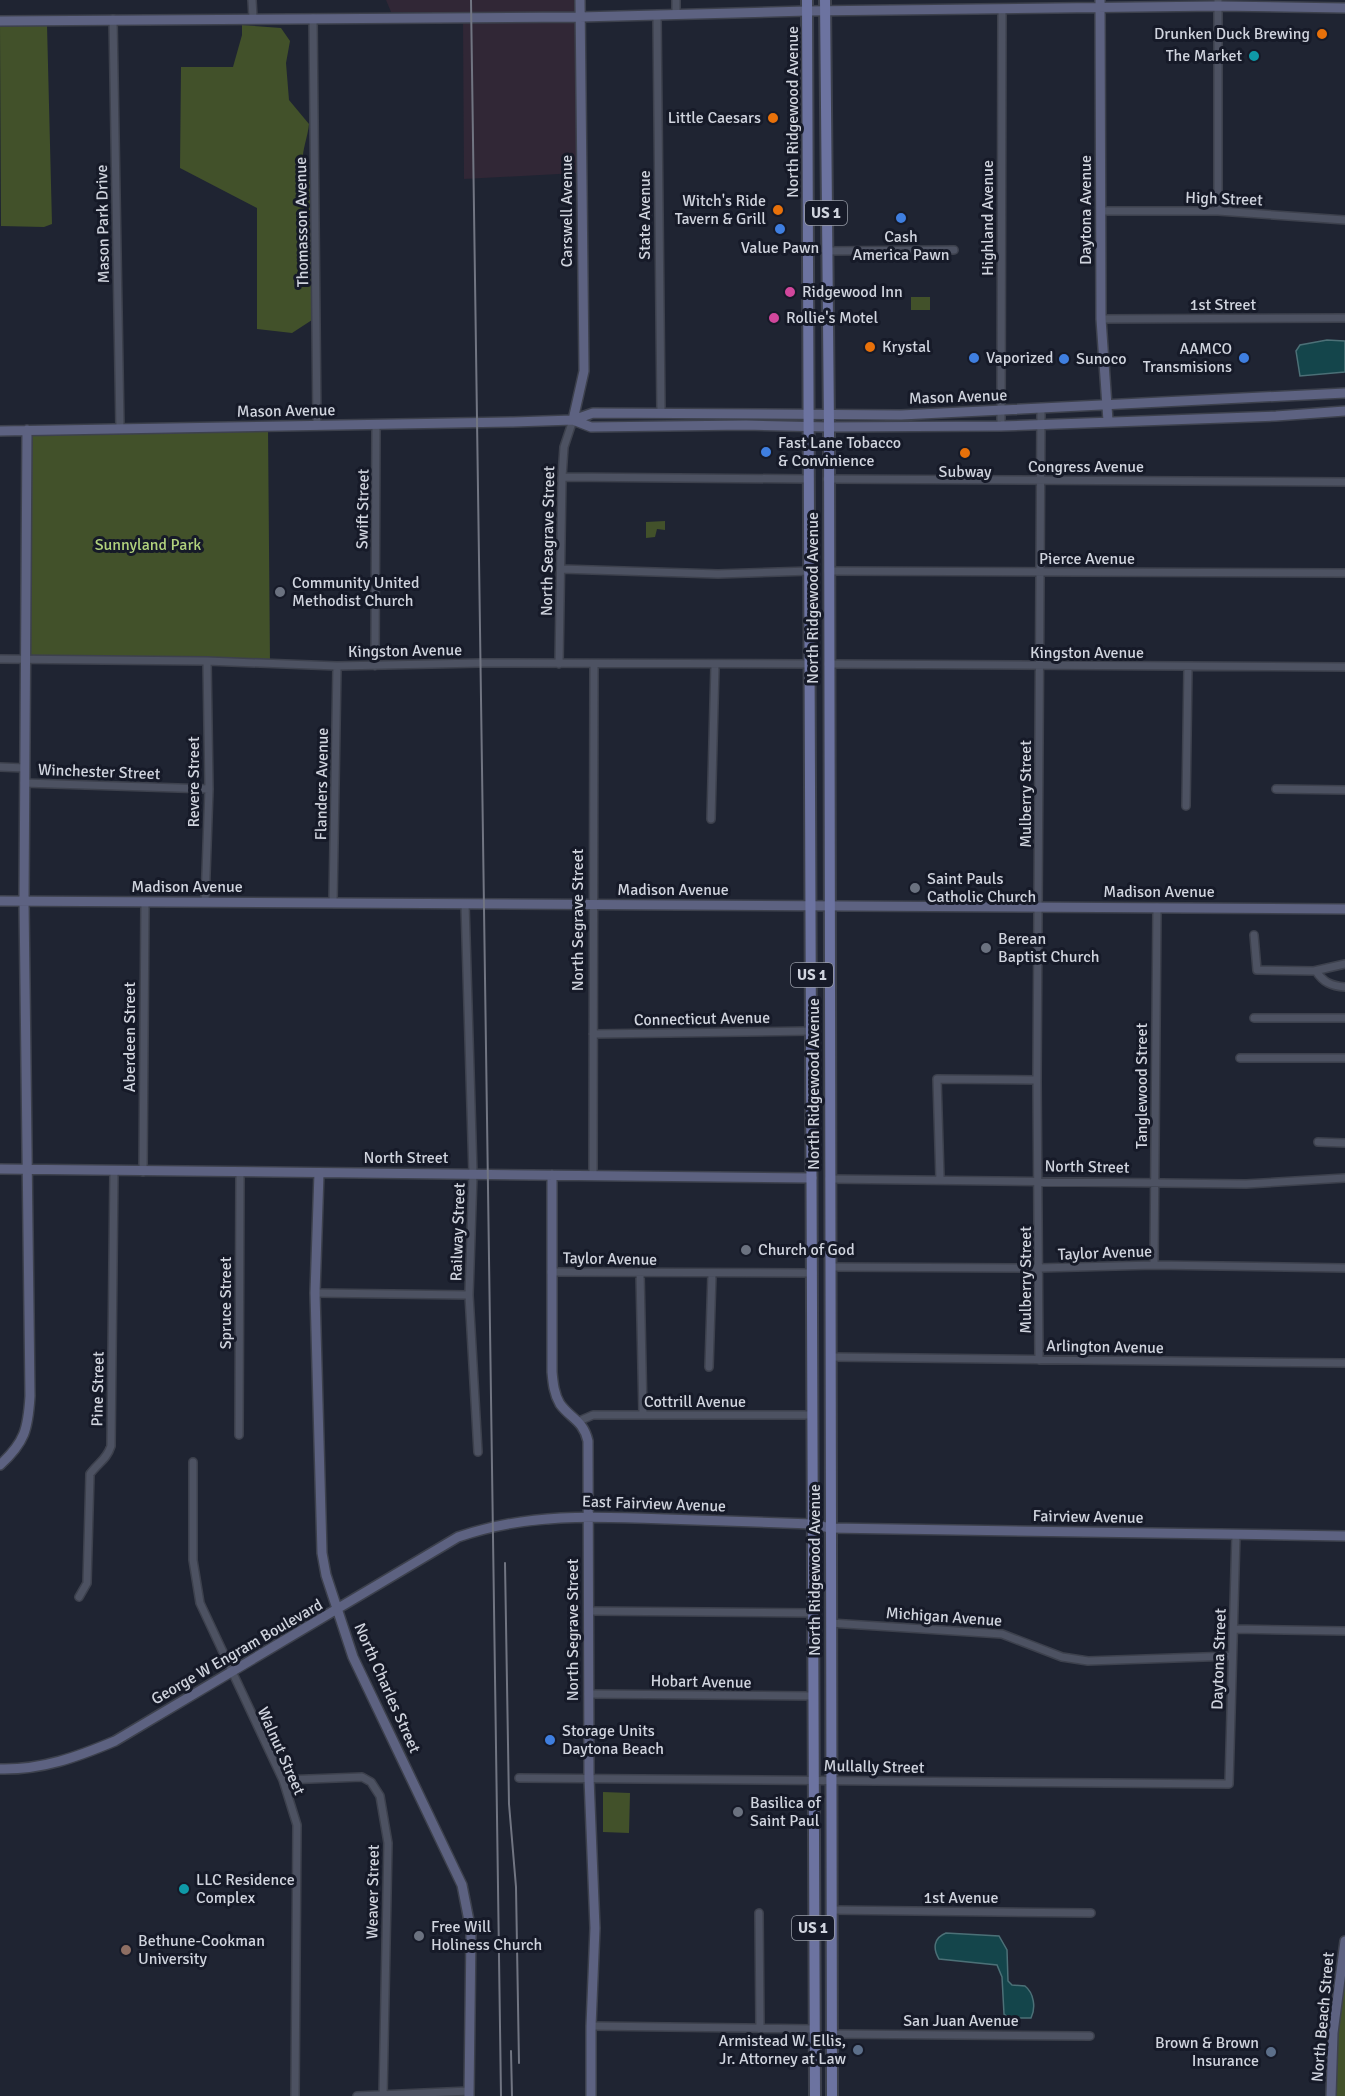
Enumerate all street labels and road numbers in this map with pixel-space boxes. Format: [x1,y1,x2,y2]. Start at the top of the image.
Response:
street label: North Ridgewood Avenue [783,26,803,198]
street label: Carswell Avenue [557,155,577,267]
street label: Daytona Avenue [1076,155,1096,265]
street label: Thomasson Avenue [291,157,313,287]
street label: Highland Avenue [978,160,998,276]
street label: Mason Park Drive [92,165,114,283]
street label: State Avenue [635,170,655,260]
street label: High Street [1185,188,1263,210]
road number: US 1 [805,201,847,225]
street label: 1st Street [1190,295,1257,315]
street label: Mason Avenue [908,385,1008,409]
street label: Mason Avenue [237,400,335,422]
street label: Congress Avenue [1028,457,1144,477]
street label: North Seagrave Street [537,465,559,616]
street label: Swift Street [352,468,374,549]
street label: North Ridgewood Avenue [803,512,823,684]
street label: Pierce Avenue [1039,549,1135,569]
street label: Kingston Avenue [348,640,462,662]
street label: Kingston Avenue [1030,643,1144,663]
street label: Flanders Avenue [311,727,333,841]
street label: Revere Street [184,736,204,828]
street label: Mulberry Street [1016,740,1036,848]
street label: Winchester Street [37,760,161,784]
street label: North Segrave Street [568,848,588,991]
street label: Madison Avenue [131,877,243,897]
street label: Madison Avenue [617,880,729,900]
street label: Madison Avenue [1103,882,1215,902]
road number: US 1 [791,963,833,987]
street label: Aberdeen Street [120,981,140,1092]
street label: North Ridgewood Avenue [804,998,824,1170]
street label: Connecticut Avenue [634,1008,770,1030]
street label: Tanglewood Street [1132,1023,1152,1149]
street label: North Street [364,1148,449,1168]
street label: North Street [1044,1156,1130,1178]
street label: Railway Street [446,1182,470,1282]
street label: Mulberry Street [1016,1226,1036,1334]
street label: Taylor Avenue [1057,1241,1153,1265]
street label: Taylor Avenue [563,1248,657,1270]
street label: Spruce Street [216,1256,236,1349]
street label: Arlington Avenue [1046,1336,1164,1358]
street label: Pine Street [87,1351,109,1427]
street label: Cottrill Avenue [644,1392,746,1412]
street label: North Ridgewood Avenue [805,1484,825,1656]
street label: East Fairview Avenue [582,1491,726,1517]
street label: Fairview Avenue [1032,1506,1144,1528]
street label: North Segrave Street [563,1558,583,1701]
street label: George W Engram Boulevard [148,1595,326,1709]
street label: Michigan Avenue [885,1603,1003,1631]
street label: Daytona Street [1207,1607,1231,1710]
street label: North Charles Street [349,1620,425,1757]
street label: Hobart Avenue [650,1671,752,1693]
street label: Walnut Street [253,1704,309,1798]
street label: Mullally Street [823,1756,925,1778]
street label: Weaver Street [362,1844,384,1940]
street label: 1st Avenue [924,1888,998,1908]
road number: US 1 [792,1916,834,1940]
street label: North Beach Street [1307,1951,1339,2083]
street label: San Juan Avenue [903,2011,1019,2031]

